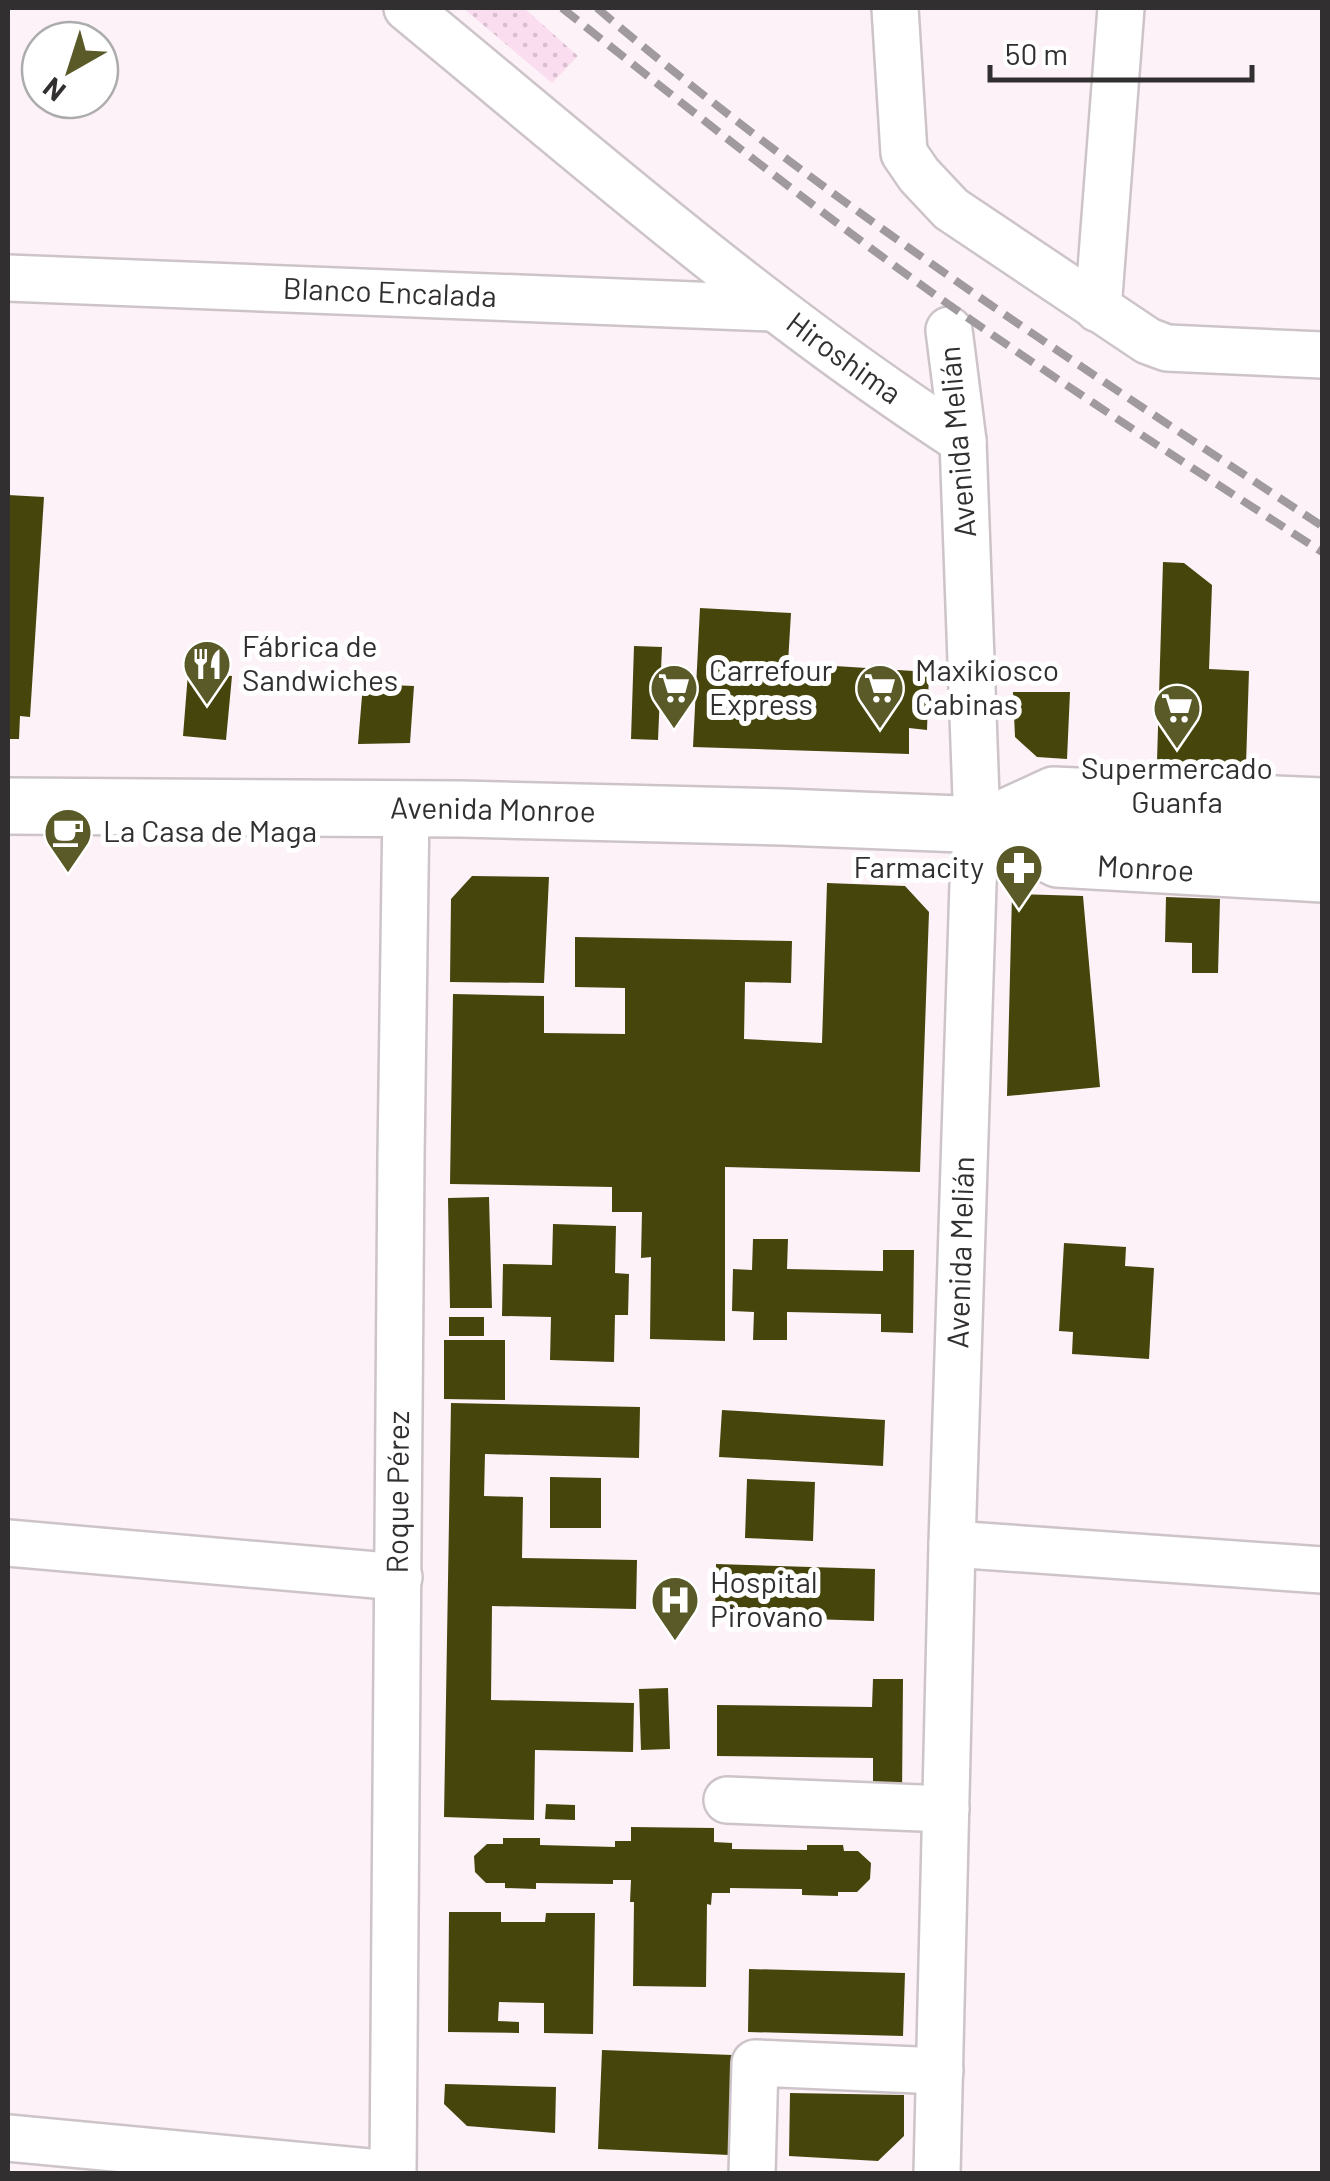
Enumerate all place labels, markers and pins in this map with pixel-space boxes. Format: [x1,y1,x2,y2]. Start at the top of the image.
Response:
place label: Fábrica de Sandwiches [242,627,398,697]
restaurant icon: Fábrica de Sandwiches [181,638,233,706]
place label: Carrefour Express [709,651,832,721]
place label: Maxikiosco Cabinas [915,651,1059,721]
supermarket icon: Carrefour Express [648,662,700,730]
supermarket icon: Maxikiosco Cabinas [854,662,906,730]
supermarket icon: Supermercado Guanfa [1151,682,1203,750]
place label: Supermercado Guanfa [1081,749,1273,819]
cafe icon: La Casa de Maga [42,806,94,874]
place label: La Casa de Maga [103,812,317,848]
pharmacy icon: Farmacity [993,842,1045,910]
place label: Farmacity [854,848,984,884]
place label: Hospital Pirovano [710,1563,824,1633]
hospital icon: Hospital Pirovano [649,1574,701,1642]

